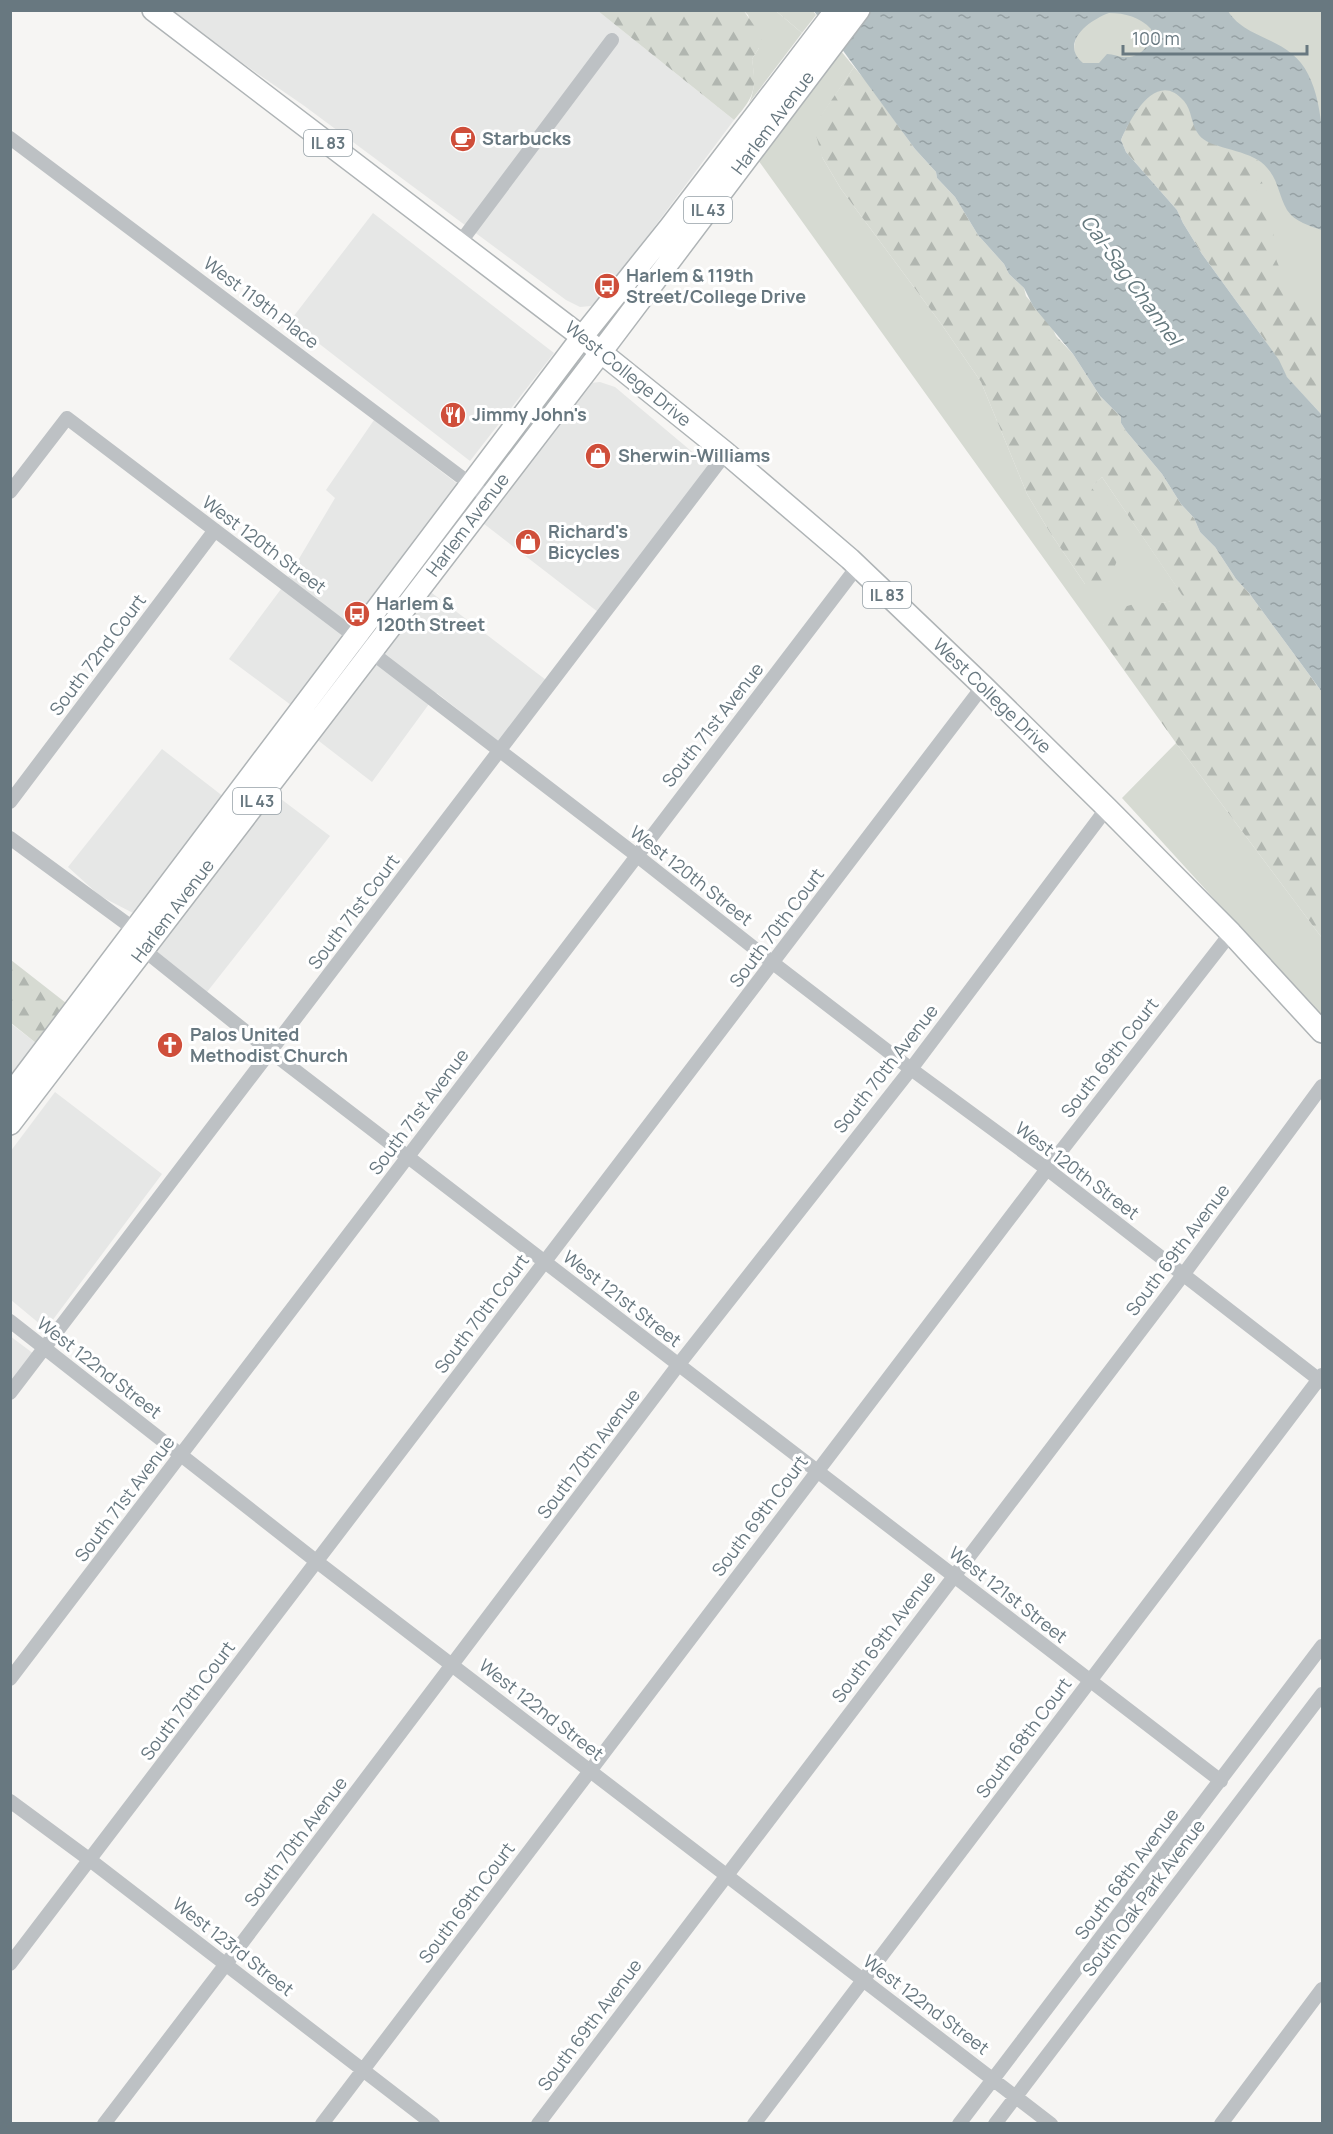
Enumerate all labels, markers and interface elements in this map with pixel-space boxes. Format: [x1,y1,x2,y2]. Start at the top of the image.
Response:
scale bar [1123,18,1308,56]
text: 100 m [1132,26,1180,50]
street label: Harlem Avenue [725,66,819,179]
cafe icon: Starbucks [448,124,478,154]
place label: Starbucks [482,126,571,150]
road number: IL 83 [304,130,352,156]
road number: IL 43 [684,197,732,223]
water label: Cal-Sag Channel [1075,209,1189,352]
street label: West 119th Place [199,251,324,353]
place label: Harlem & 119th Street/College Drive [626,263,806,308]
bus stop icon: Harlem & 119th Street/College Drive [592,271,622,301]
street label: West College Drive [561,315,697,432]
restaurant icon: Jimmy John's [438,400,468,430]
place label: Jimmy John's [472,402,587,426]
shop icon: Sherwin-Williams [583,441,613,471]
place label: Sherwin-Williams [618,443,771,467]
street label: Harlem Avenue [420,468,514,581]
street label: West 120th Street [198,490,331,599]
place label: Richard's Bicycles [548,519,628,564]
shop icon: Richard's Bicycles [513,527,543,557]
road number: IL 83 [863,582,911,608]
street label: South 72nd Court [44,589,151,720]
place label: Harlem & 120th Street [376,591,485,636]
bus stop icon: Harlem & 120th Street [342,599,372,629]
street label: West College Drive [928,633,1057,758]
street label: South 71st Avenue [656,657,768,792]
road number: IL 43 [233,788,281,814]
street label: West 120th Street [625,820,758,931]
street label: South 71st Court [302,849,404,974]
street label: Harlem Avenue [125,854,219,967]
street label: South 70th Court [723,863,829,992]
street label: South 69th Court [1055,993,1163,1122]
street label: South 70th Avenue [827,999,943,1138]
place label: Palos United Methodist Church [190,1022,348,1067]
church icon: Palos United Methodist Church [155,1030,185,1060]
street label: South 71st Avenue [363,1044,473,1179]
street label: West 120th Street [1011,1116,1144,1225]
street label: South 69th Avenue [1120,1179,1235,1320]
street label: West 121st Street [559,1244,687,1352]
street label: South 70th Court [428,1249,534,1378]
street label: West 122nd Street [32,1311,167,1423]
street label: South 70th Avenue [531,1383,645,1523]
street label: South 71st Avenue [69,1431,179,1566]
street label: South 69th Court [706,1450,813,1581]
street label: West 121st Street [945,1540,1073,1648]
street label: South 69th Avenue [826,1566,941,1707]
street label: South 70th Court [134,1636,240,1765]
street label: West 122nd Street [474,1653,609,1765]
street label: South 68th Court [970,1672,1076,1803]
street label: South 70th Avenue [238,1771,352,1911]
street label: South 68th Avenue [1069,1803,1184,1944]
street label: South Oak Park Avenue [1076,1814,1210,1981]
street label: South 69th Court [413,1837,520,1968]
street label: West 123rd Street [168,1891,299,2001]
street label: West 122nd Street [859,1949,994,2059]
street label: South 69th Avenue [532,1954,647,2095]

